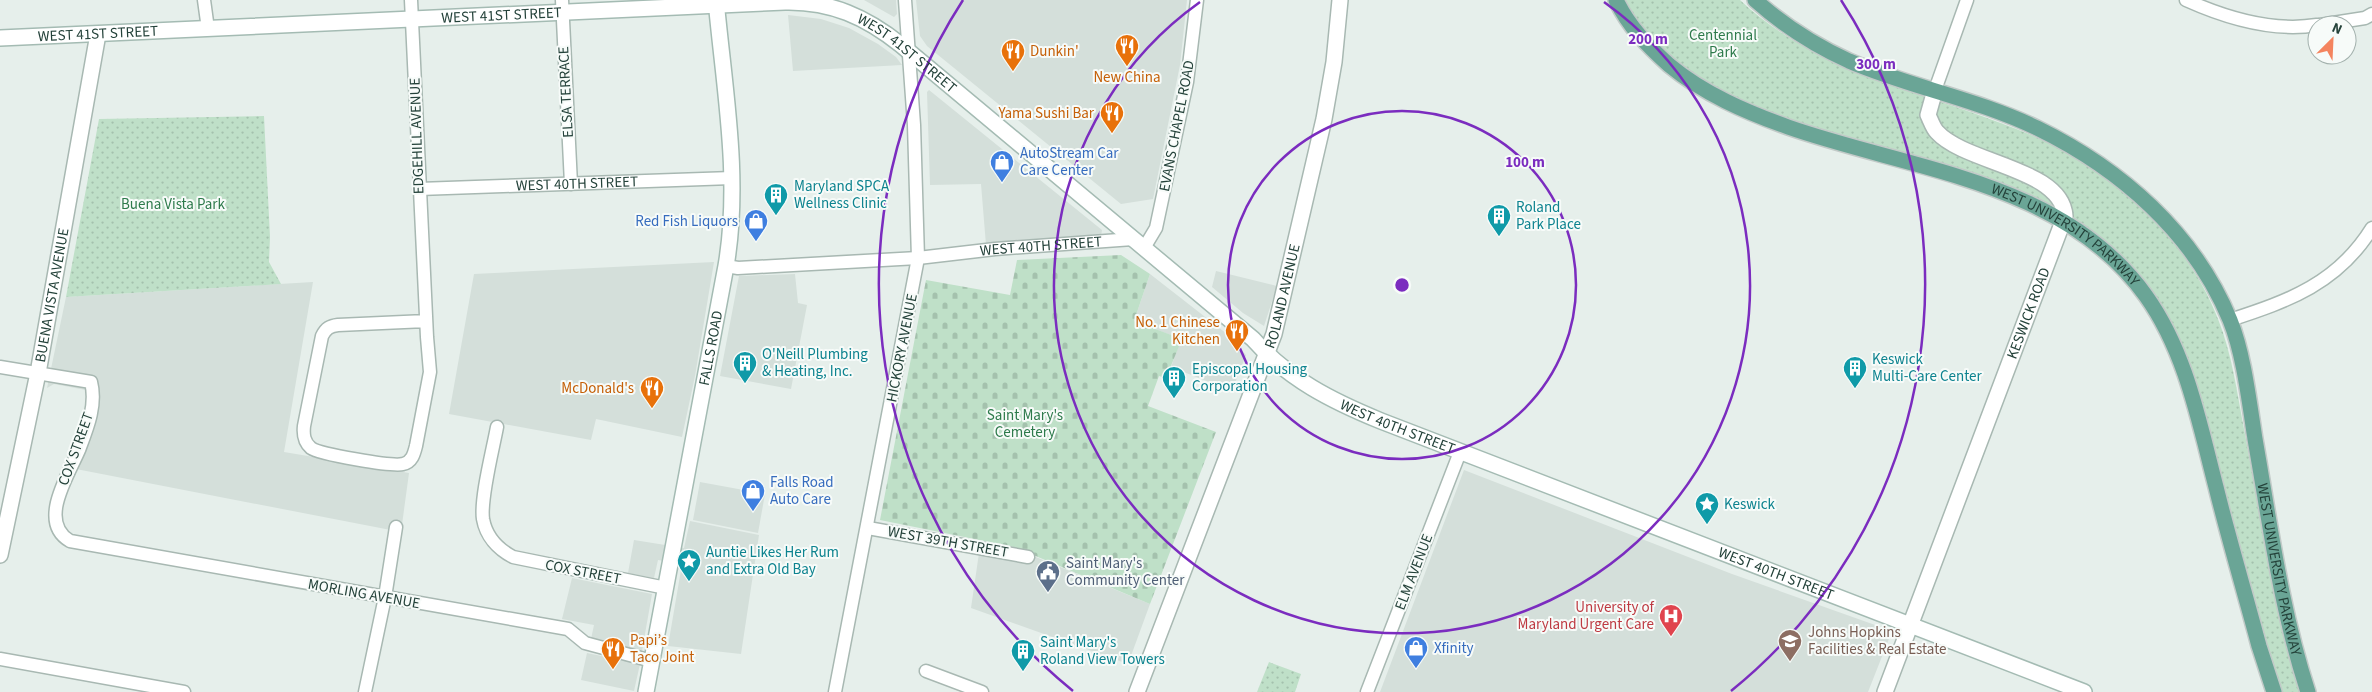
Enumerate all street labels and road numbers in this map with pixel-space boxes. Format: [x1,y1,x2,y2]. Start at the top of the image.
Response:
street label: WEST 41ST STREET [441,2,562,28]
street label: WEST 41ST STREET [854,8,961,98]
street label: WEST 41ST STREET [37,20,159,47]
street label: ELSA TERRACE [553,46,579,138]
street label: EVANS CHAPEL ROAD [1154,59,1200,193]
street label: EDGEHILL AVENUE [404,77,430,195]
street label: WEST 40TH STREET [515,171,638,196]
street label: WEST UNIVERSITY PARKWAY [1988,178,2145,291]
street label: BUENA VISTA AVENUE [30,226,74,364]
street label: WEST 40TH STREET [979,231,1103,261]
street label: ROLAND AVENUE [1259,242,1305,352]
street label: KESWICK ROAD [2001,264,2055,362]
street label: HICKORY AVENUE [881,292,923,404]
street label: FALLS ROAD [693,309,728,387]
street label: WEST 40TH STREET [1337,394,1458,459]
street label: COX STREET [53,409,99,489]
street label: WEST UNIVERSITY PARKWAY [2252,481,2307,659]
street label: WEST 39TH STREET [886,521,1010,563]
street label: ELM AVENUE [1390,531,1438,613]
street label: WEST 40TH STREET [1715,542,1837,605]
street label: COX STREET [543,554,623,590]
street label: MORLING AVENUE [306,574,422,614]

